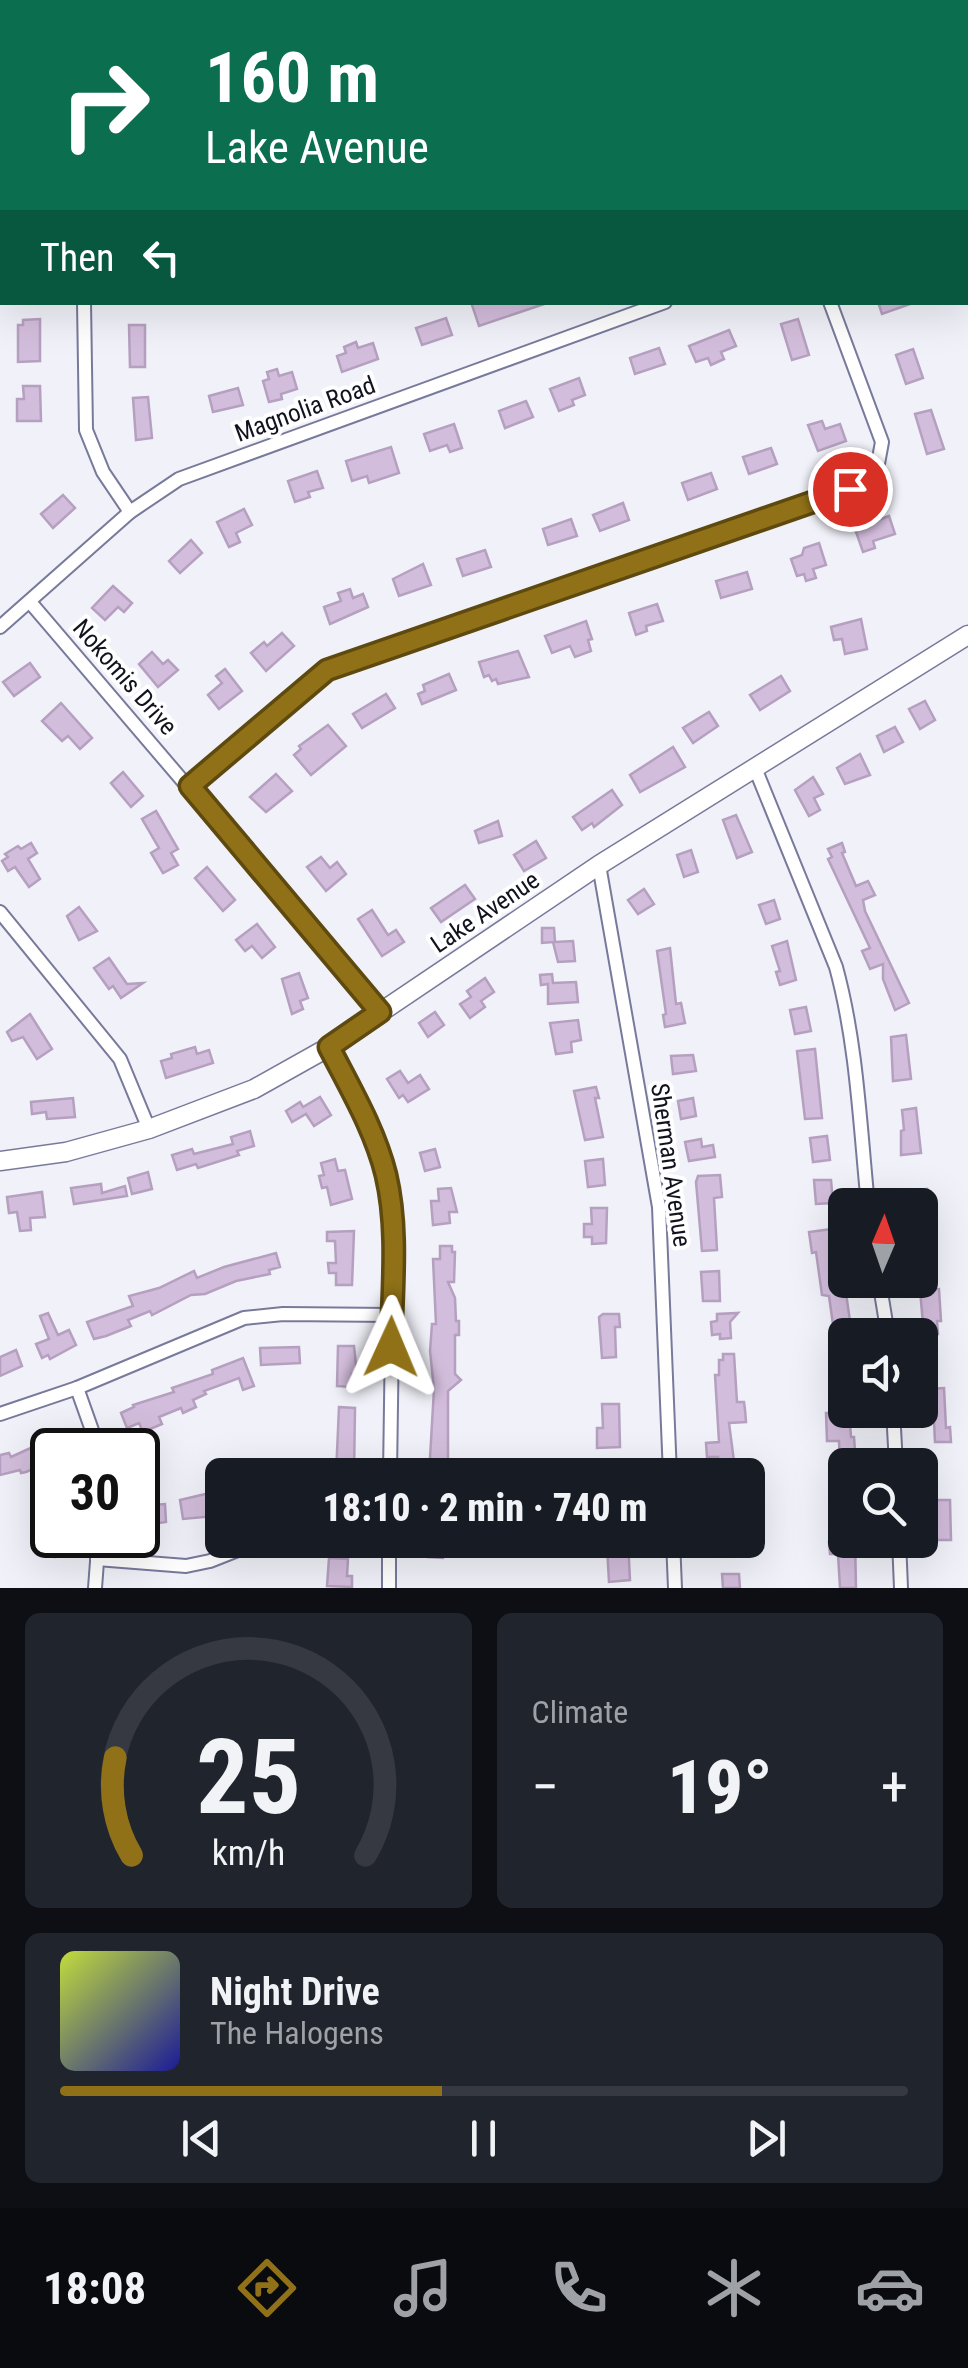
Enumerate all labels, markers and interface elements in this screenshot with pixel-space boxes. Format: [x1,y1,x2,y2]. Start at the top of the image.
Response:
text: 160 m [205,37,379,119]
icon: right [40,40,170,170]
text: Lake Avenue [205,121,429,174]
icon: left [134,230,189,285]
text: Then [40,236,114,280]
street label: Magnolia Road [231,370,379,448]
pin [808,447,893,532]
icon: arrive [823,462,878,517]
street label: Nokomis Drive [67,613,183,741]
street label: Lake Avenue [425,865,545,959]
street label: Sherman Avenue [645,1081,697,1249]
north arrow [828,1188,938,1298]
map controls [828,1188,938,1558]
position arrow [339,1295,443,1399]
button: sound [828,1318,938,1428]
speed limit sign: 30 [30,1428,160,1558]
button: search [828,1448,938,1558]
text: 18:10 · 2 min · 740 m [323,1486,647,1530]
text: Climate [532,1693,628,1731]
text: 25 [196,1717,301,1838]
text: 19° [667,1743,773,1831]
text: − [532,1755,559,1819]
text: + [881,1755,908,1819]
text: km/h [211,1832,285,1874]
text: Night Drive [210,1970,380,2014]
text: The Halogens [210,2014,384,2052]
icon: previous [174,2111,229,2166]
icon: pause [456,2111,511,2166]
icon: next [739,2111,794,2166]
icon: directions [232,2253,302,2323]
icon: music [388,2253,458,2323]
icon: phone [544,2253,614,2323]
icon: climate [699,2253,769,2323]
icon: car [855,2253,925,2323]
text: 18:08 [43,2262,146,2315]

